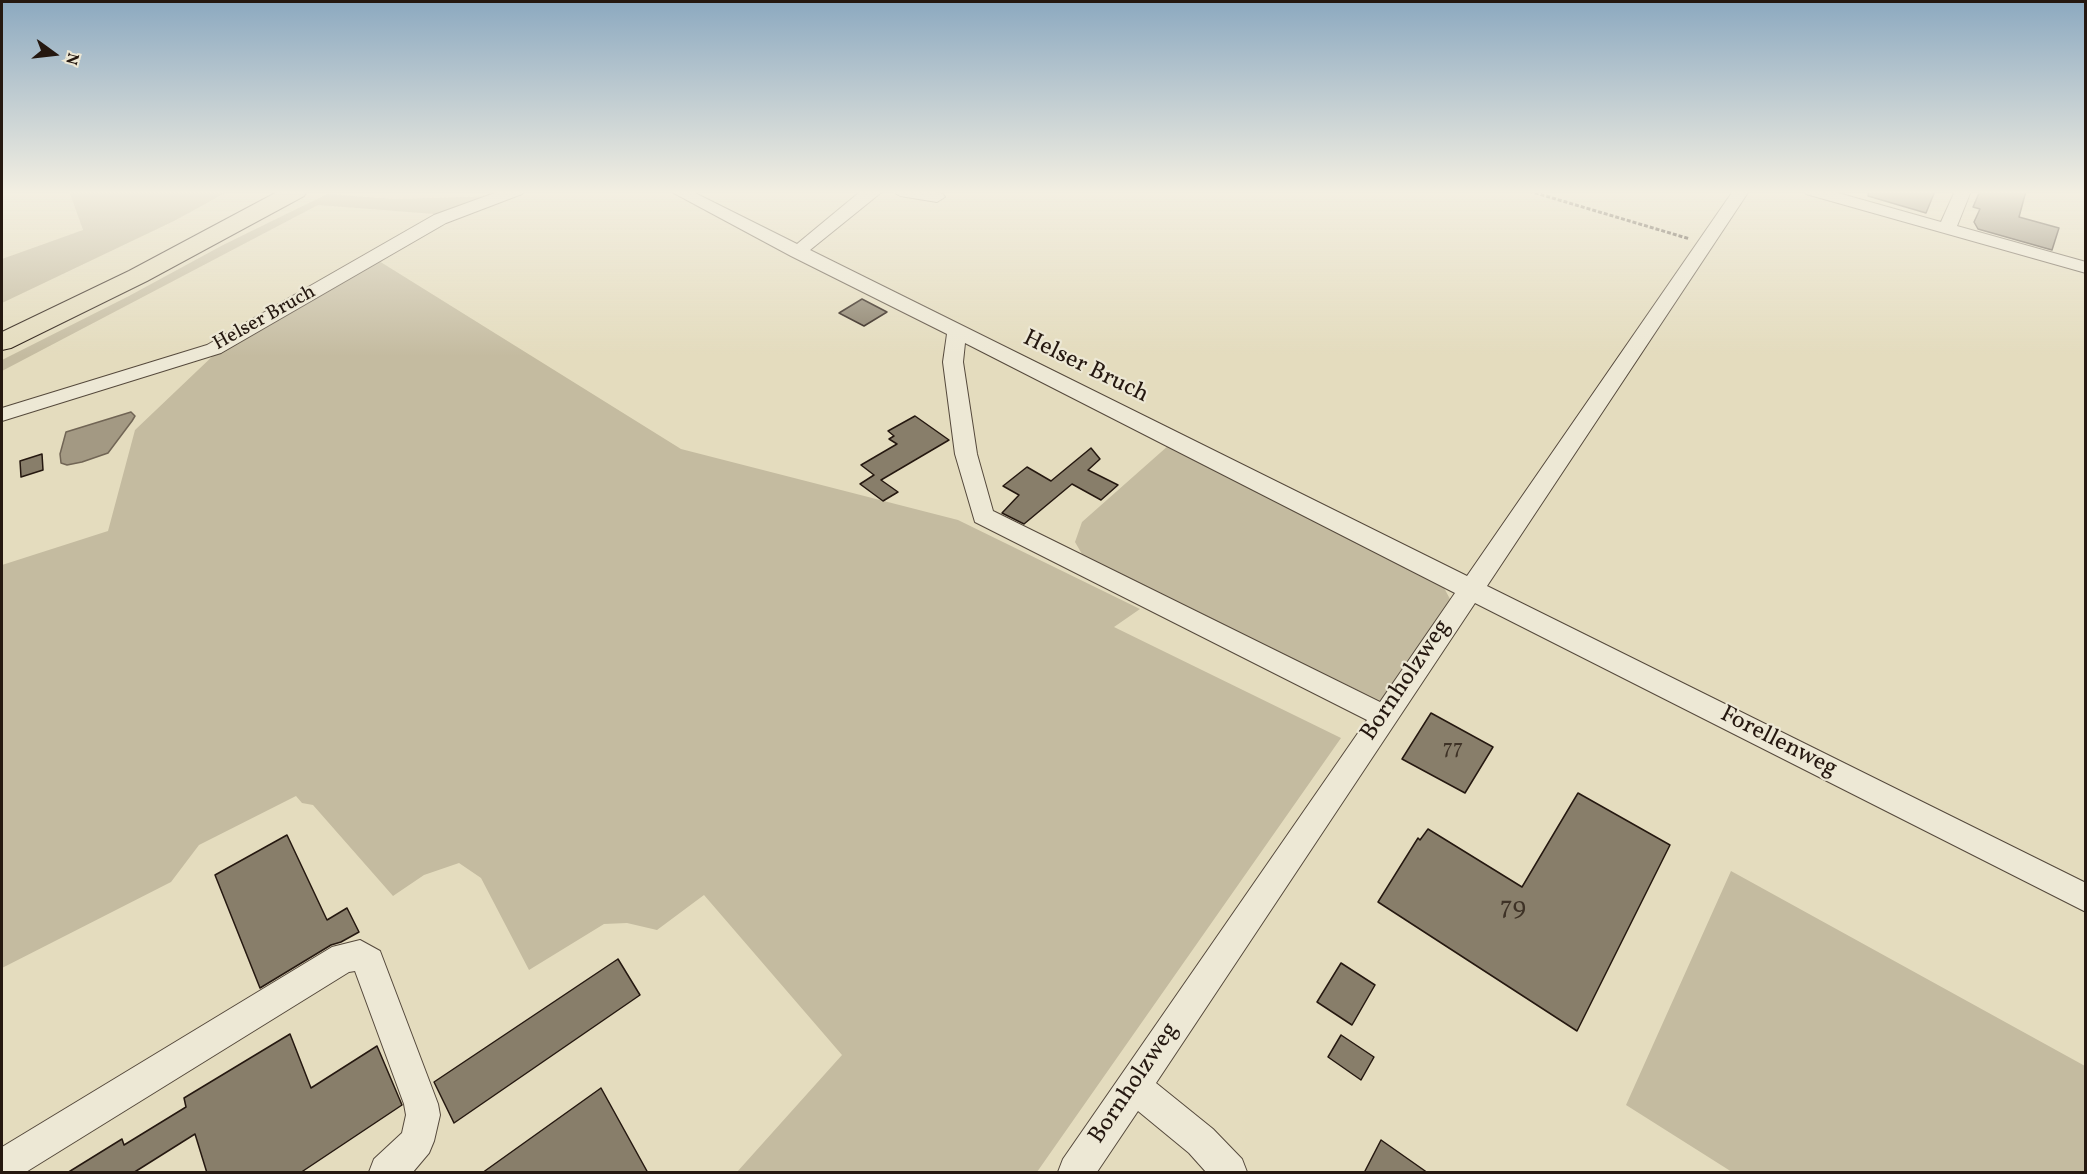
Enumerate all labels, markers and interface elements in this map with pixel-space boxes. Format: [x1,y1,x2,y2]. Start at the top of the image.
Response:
north arrow [24,24,84,84]
text: N [59,50,84,67]
street label: Helser Bruch [210,281,320,357]
street label: Helser Bruch [1018,325,1152,411]
street label: Bornholzweg [1356,615,1458,747]
street label: Forellenweg [1715,701,1841,785]
house number: 77 [1443,737,1463,763]
house number: 79 [1500,893,1526,925]
street label: Bornholzweg [1084,1018,1186,1150]

